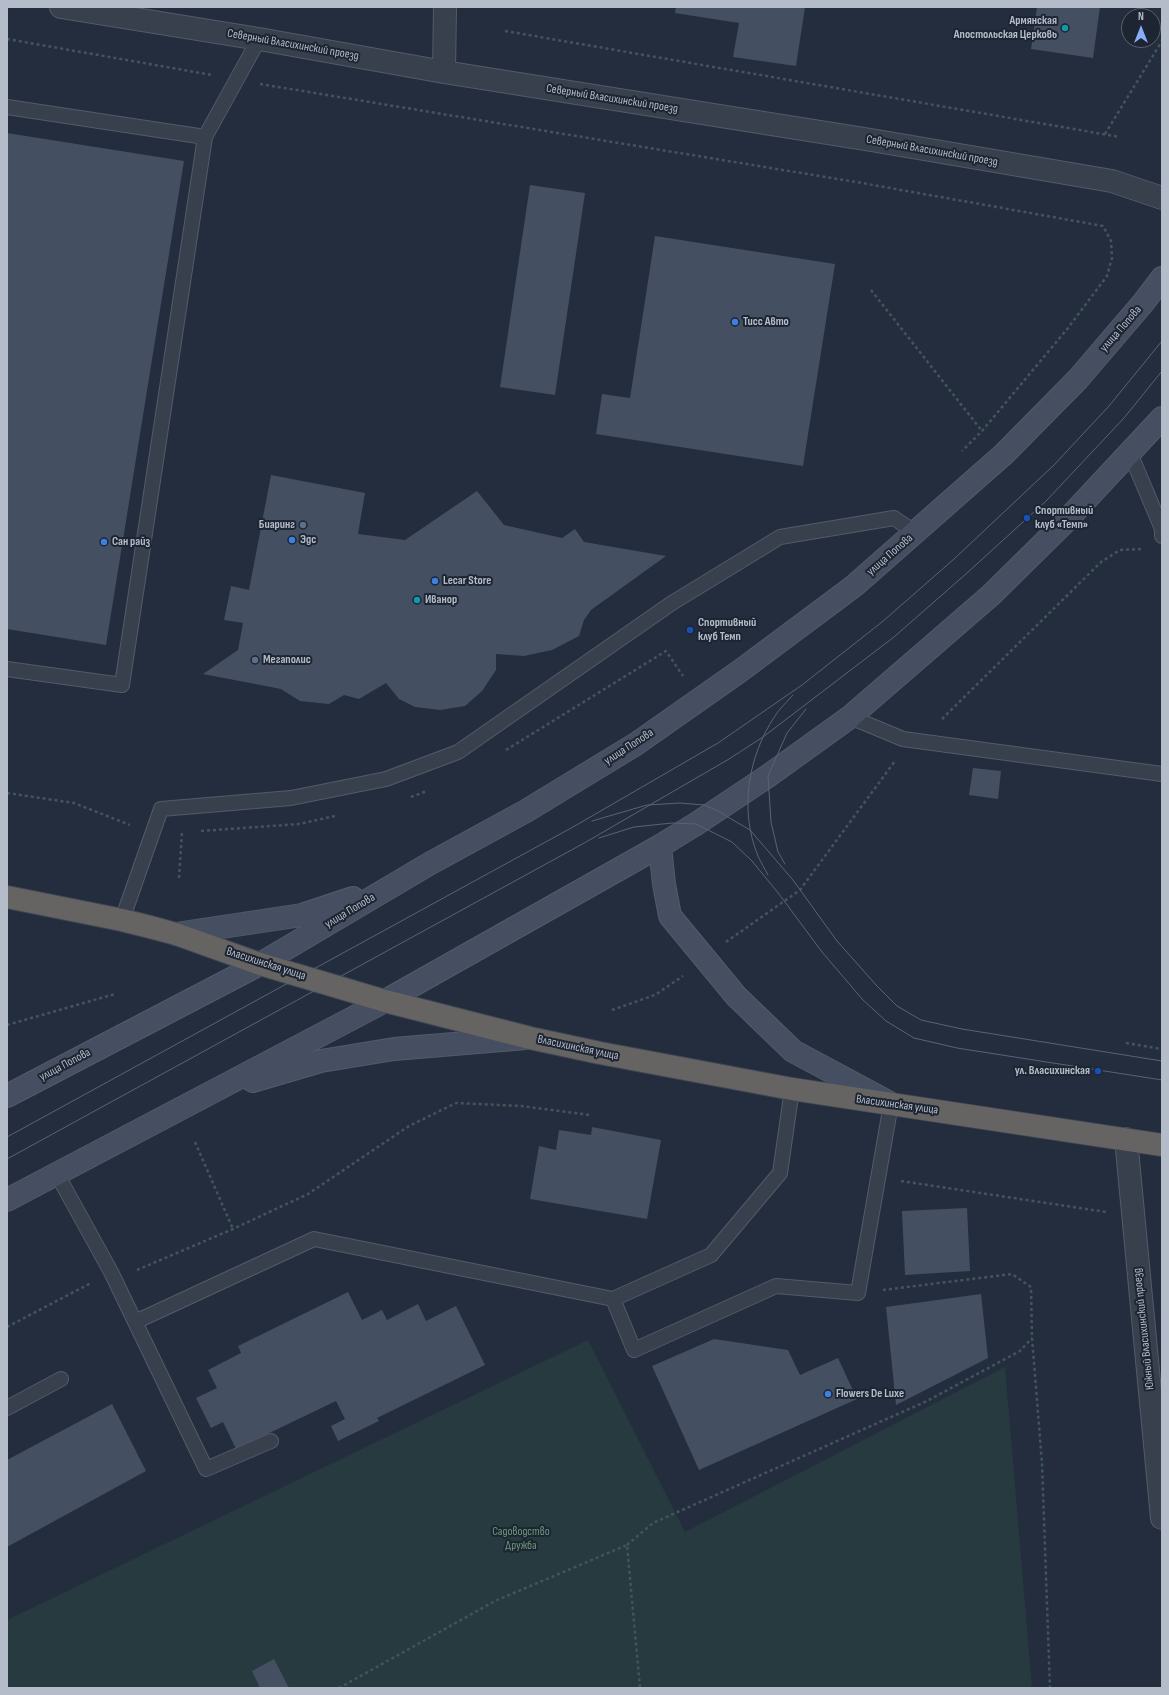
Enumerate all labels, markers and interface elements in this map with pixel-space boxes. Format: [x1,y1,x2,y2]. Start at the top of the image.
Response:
north arrow [1121,8,1161,48]
text: N [1138,10,1144,23]
place label: Армянская Апостольская Церковь [954,14,1057,42]
marker: Армянская Апостольская Церковь [1060,23,1070,33]
street label: Северный Власихинский проезд [226,26,360,64]
street label: Северный Власихинский проезд [545,81,679,117]
street label: Северный Власихинский проезд [865,132,999,170]
street label: улица Попова [1097,303,1145,355]
place label: Тисс Авто [743,315,789,329]
marker: Тисс Авто [730,317,740,327]
place label: Спортивный клуб «Темп» [1035,504,1093,532]
marker: Спортивный клуб «Темп» [1022,513,1032,523]
place label: Биаринг [259,518,295,532]
marker: Биаринг [298,520,308,530]
street label: улица Попова [864,531,916,579]
place label: Эдс [300,533,316,547]
place label: Сан райз [112,535,150,549]
marker: Эдс [287,535,297,545]
marker: Сан райз [99,537,109,547]
place label: Lecar Store [443,574,491,588]
marker: Lecar Store [430,576,440,586]
place label: Иванор [425,593,457,607]
marker: Иванор [412,595,422,605]
place label: Спортивный клуб Темп [698,616,756,644]
marker: Спортивный клуб Темп [685,625,695,635]
place label: Мегаполис [263,653,311,667]
marker: Мегаполис [250,655,260,665]
street label: улица Попова [602,726,656,768]
street label: улица Попова [322,890,378,932]
street label: Власихинская улица [224,944,308,984]
street label: Власихинская улица [536,1032,620,1064]
street label: улица Попова [37,1045,93,1085]
place label: ул. Власихинская [1015,1064,1090,1078]
marker: ул. Власихинская [1093,1066,1103,1076]
street label: Власихинская улица [855,1092,939,1118]
street label: Южный Власихинский проезд [1130,1267,1158,1391]
place label: Flowers De Luxe [836,1387,904,1401]
marker: Flowers De Luxe [823,1389,833,1399]
park label: Садоводство Дружба [492,1525,550,1553]

